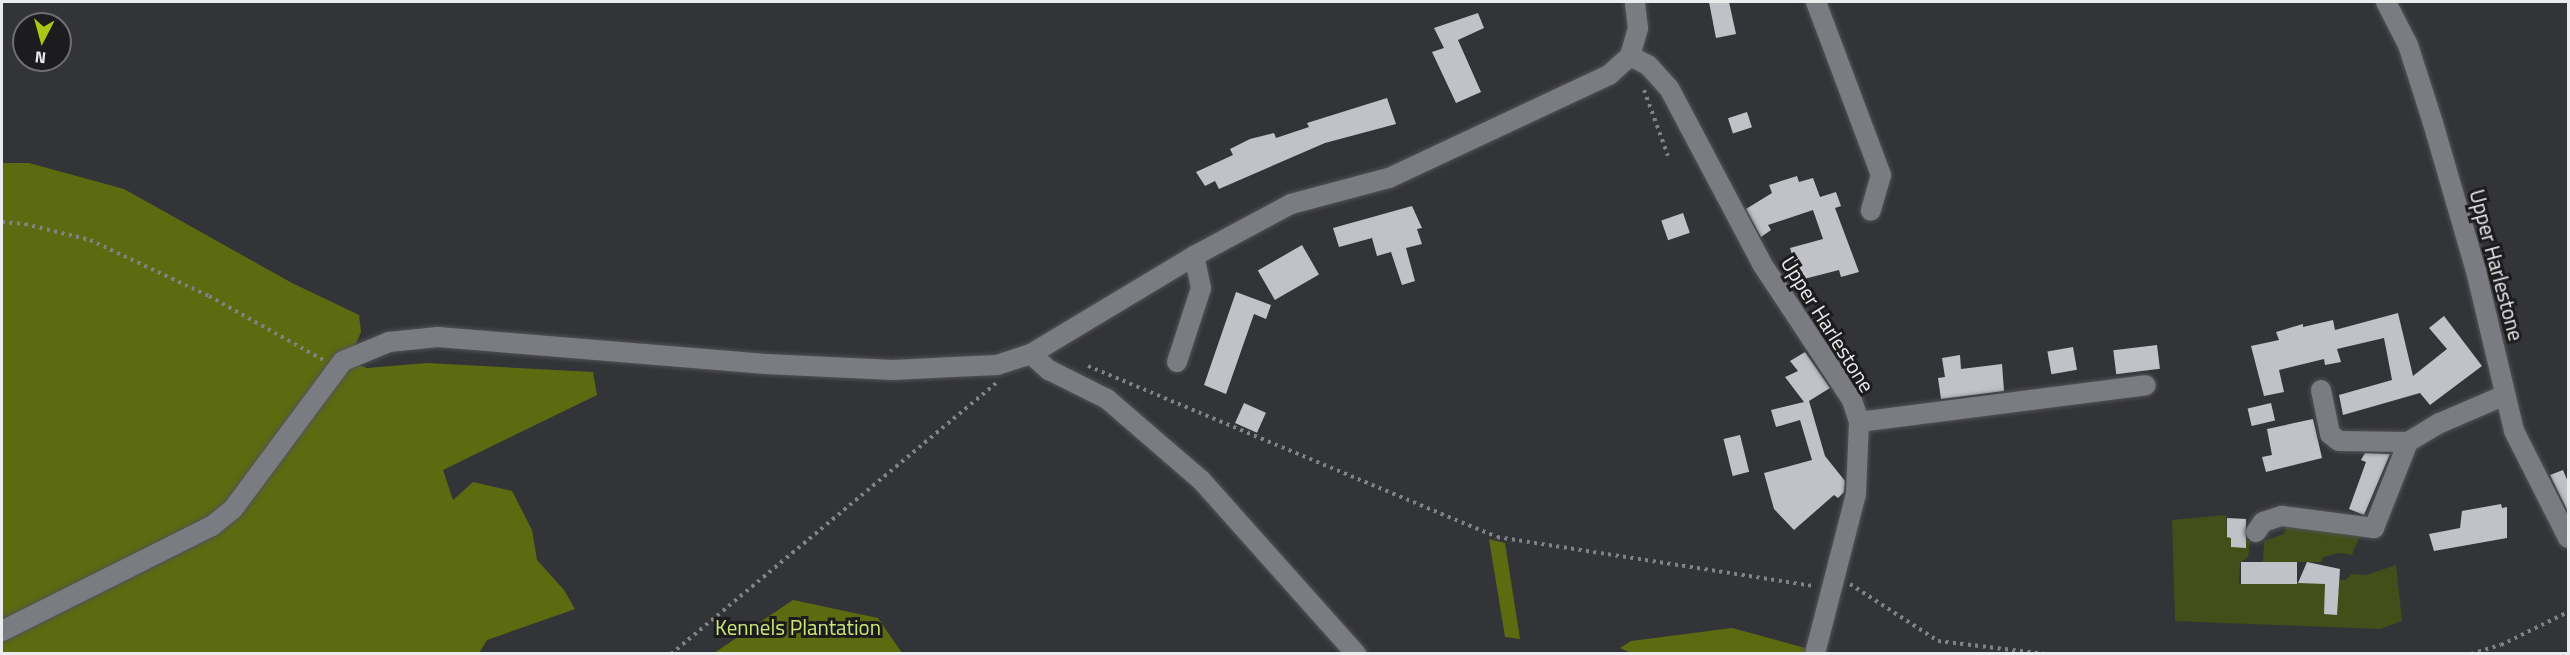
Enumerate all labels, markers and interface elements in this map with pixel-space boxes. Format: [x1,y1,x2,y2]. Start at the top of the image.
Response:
north arrow [12,12,72,72]
text: N [34,45,47,70]
street label: Upper Harlestone [2465,187,2529,343]
street label: Upper Harlestone [1776,251,1880,397]
park label: Kennels Plantation [715,614,881,640]

